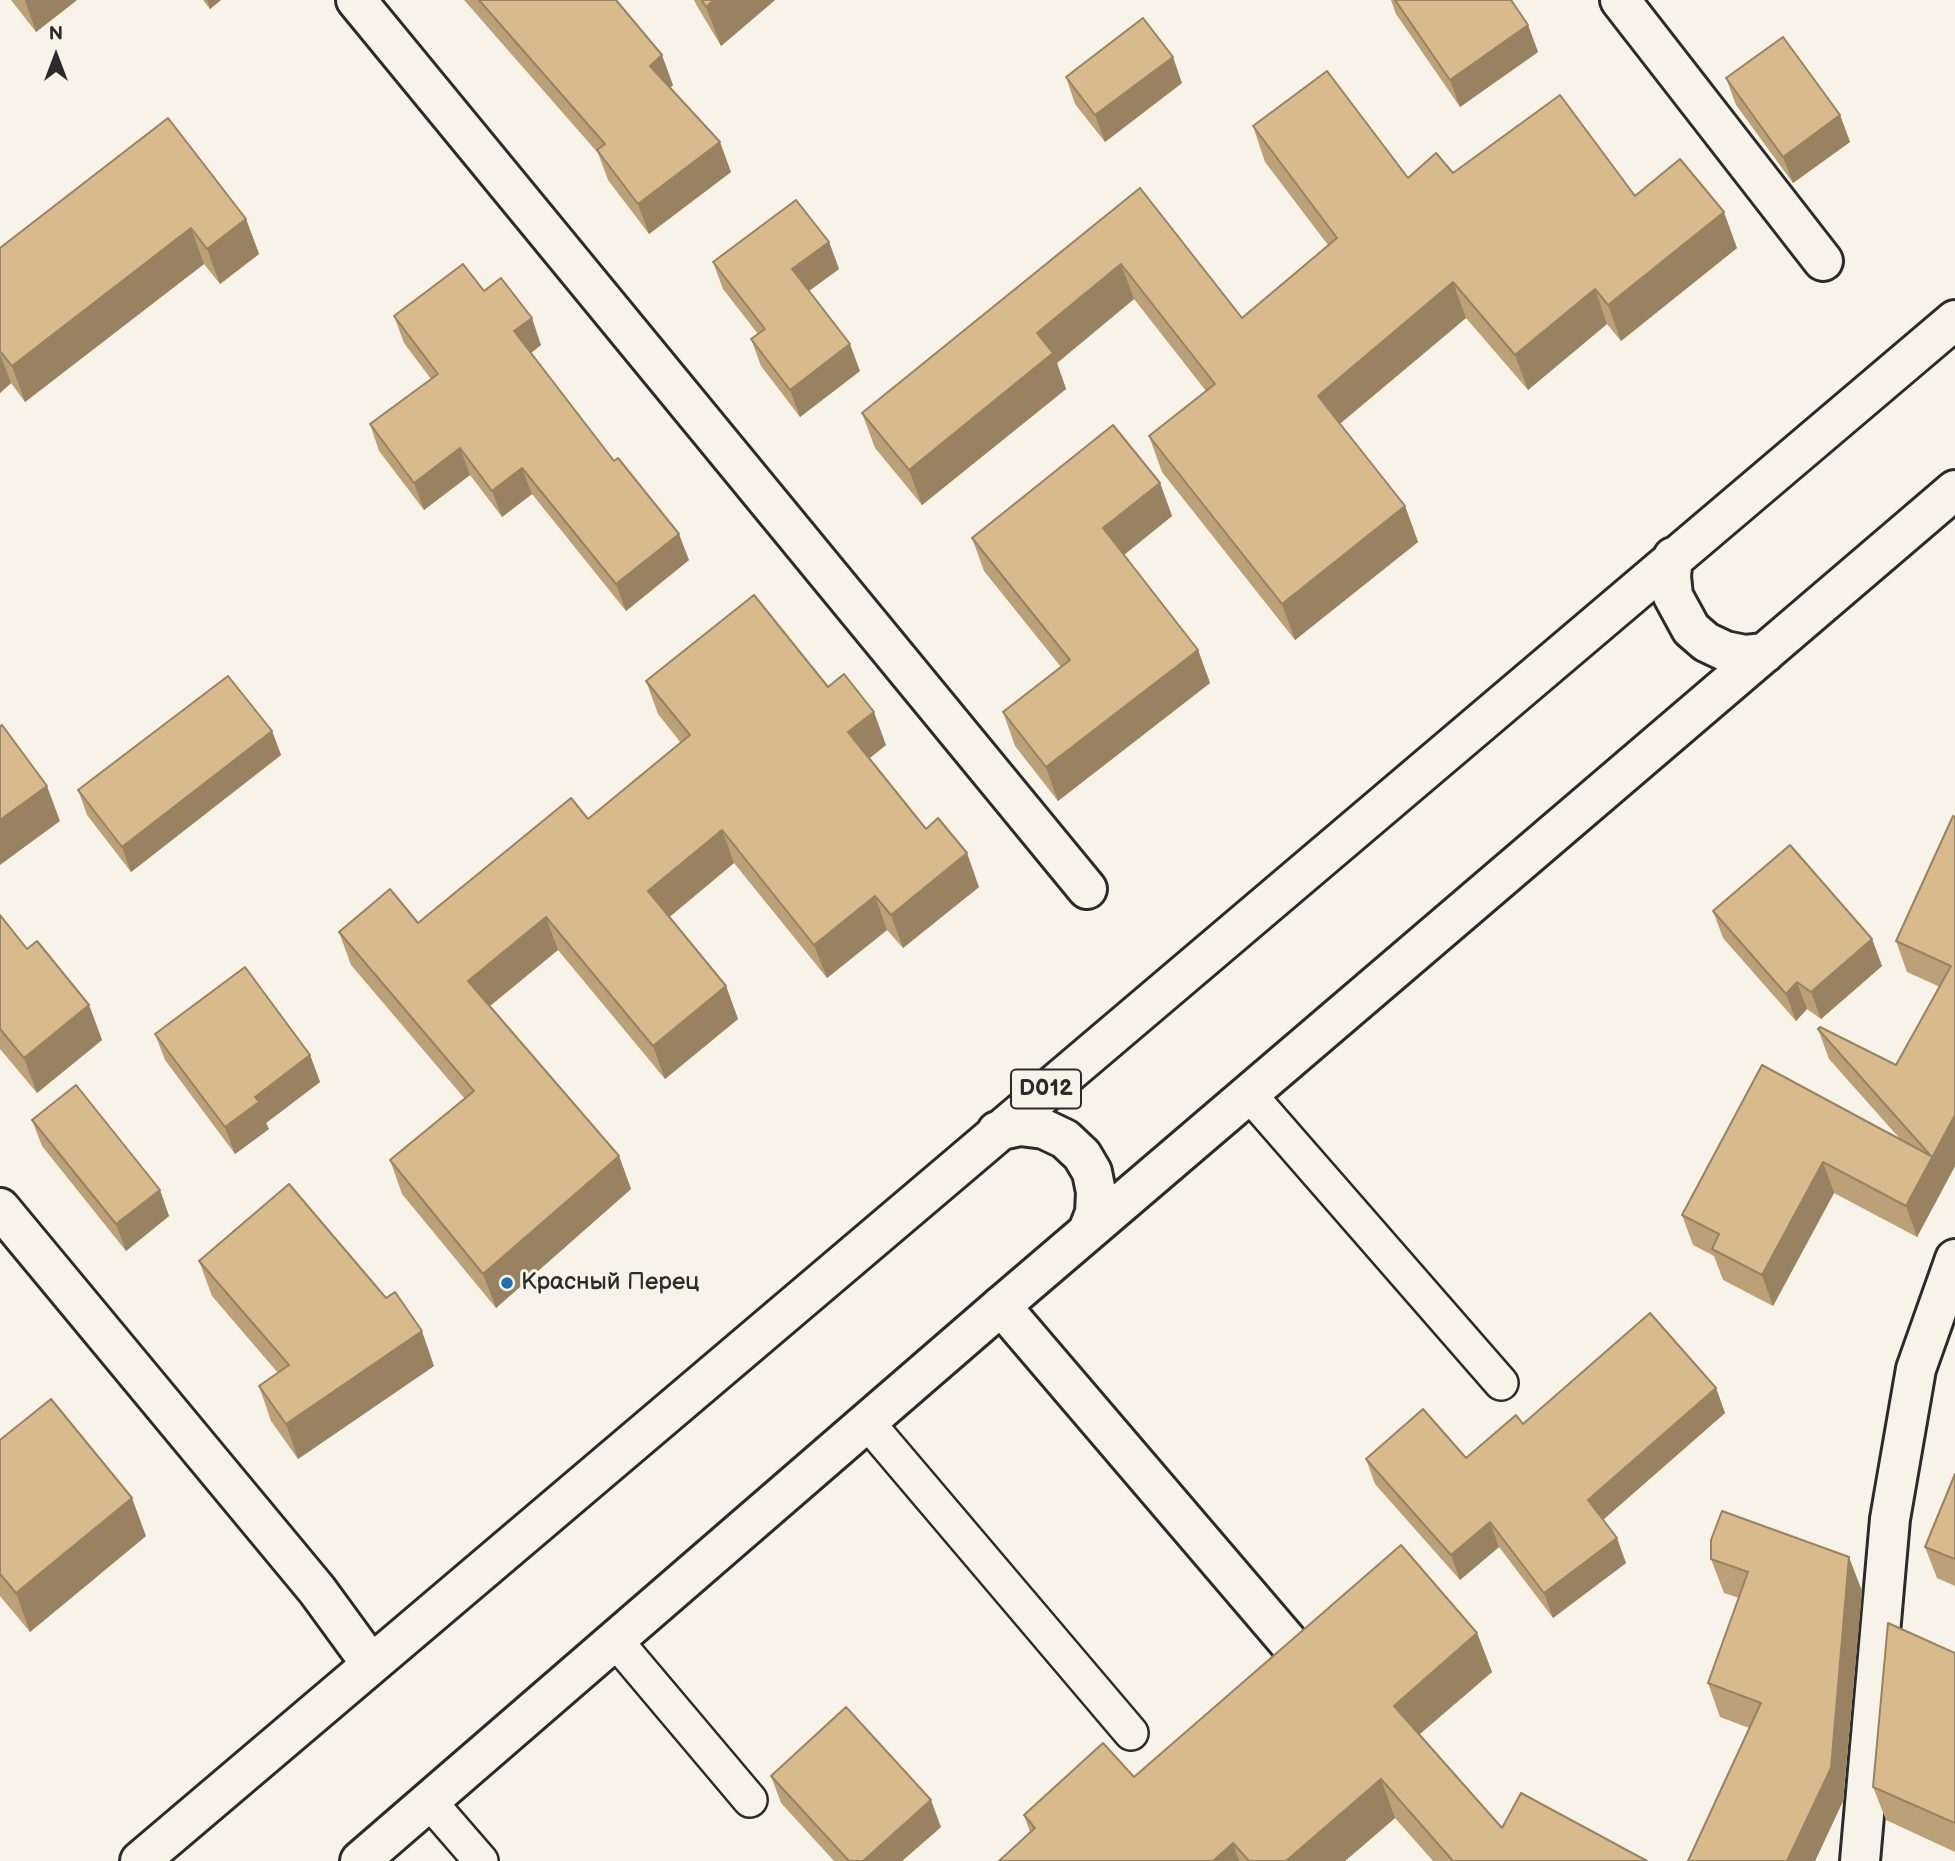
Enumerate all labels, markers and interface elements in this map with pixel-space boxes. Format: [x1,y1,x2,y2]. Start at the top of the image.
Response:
north arrow [21,21,91,91]
text: N [49,23,63,46]
road number: D012 [1011,1070,1081,1108]
place label: Красный Перец [521,1269,699,1297]
marker: Красный Перец [499,1275,515,1291]

